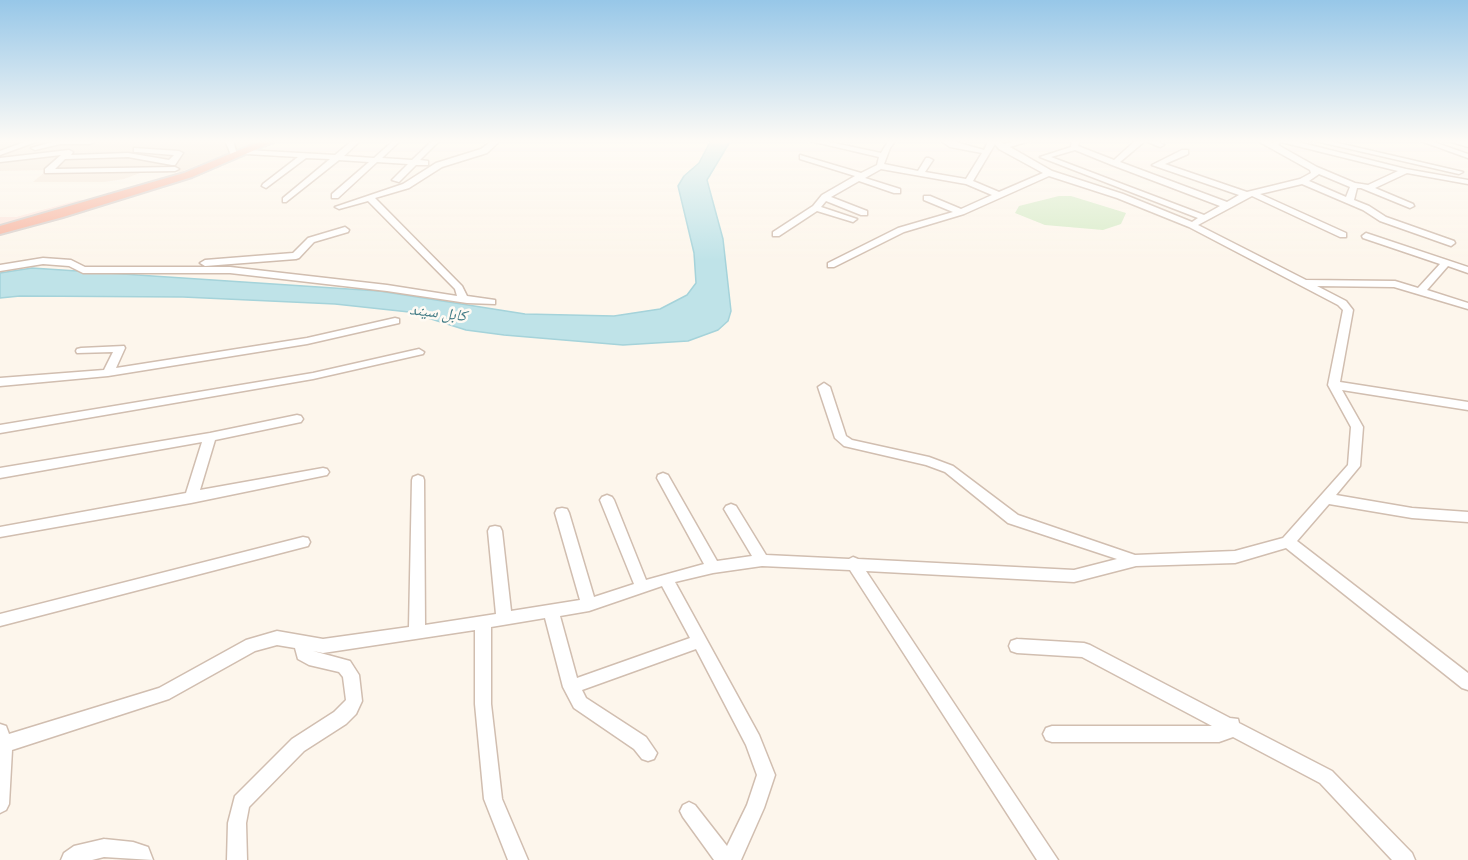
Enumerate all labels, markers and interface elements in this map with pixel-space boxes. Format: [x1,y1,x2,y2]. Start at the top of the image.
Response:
water label: کابل سيند [408,300,468,326]

